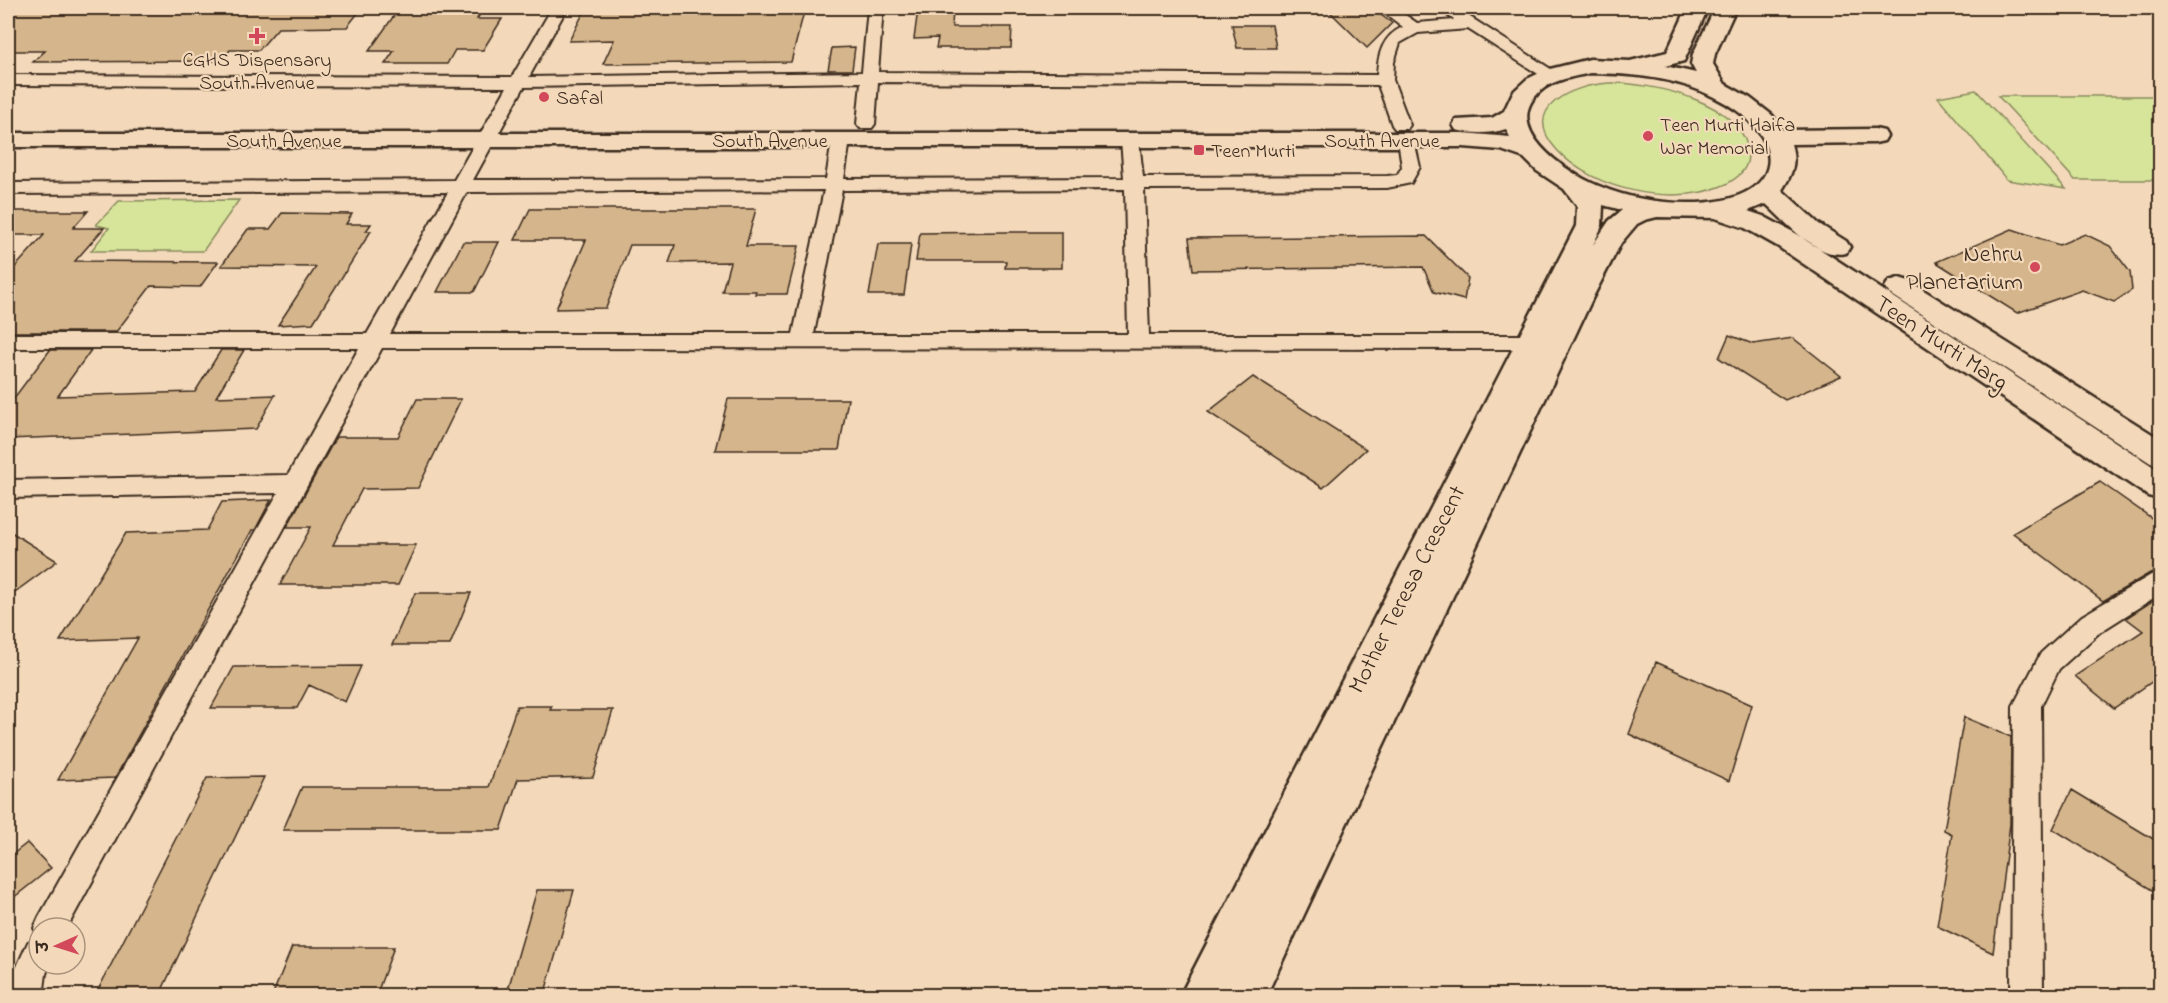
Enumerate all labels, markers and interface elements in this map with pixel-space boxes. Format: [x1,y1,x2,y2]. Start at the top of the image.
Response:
marker: CGHS Dispensary South Avenue [248,27,266,45]
place label: CGHS Dispensary South Avenue [183,47,331,99]
place label: Safal [556,85,603,114]
marker: Safal [537,90,551,104]
place label: Teen Murti Haifa War Memorial [1660,112,1795,164]
street label: South Avenue [226,128,342,157]
street label: South Avenue [712,128,828,157]
street label: South Avenue [1324,128,1440,157]
marker: Teen Murti Haifa War Memorial [1641,129,1655,143]
place label: Teen Murti [1211,138,1295,167]
marker: Teen Murti [1192,143,1206,157]
place label: Nehru Planetarium [1906,238,2023,301]
marker: Nehru Planetarium [2028,260,2042,274]
street label: Teen Murti Marg [1867,288,2014,400]
street label: Mother Teresa Crescent [1341,480,1476,700]
north arrow [27,916,87,976]
text: उ [32,939,56,955]

